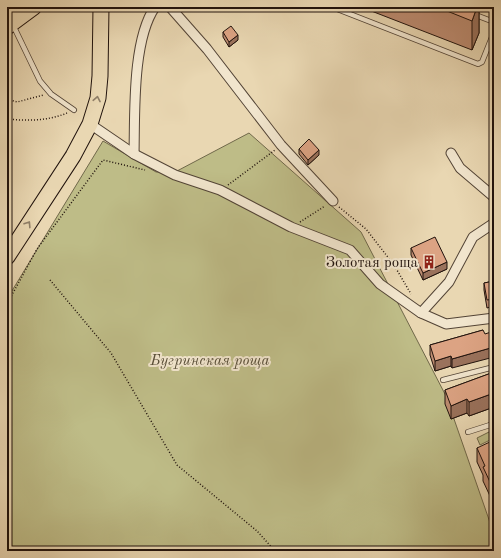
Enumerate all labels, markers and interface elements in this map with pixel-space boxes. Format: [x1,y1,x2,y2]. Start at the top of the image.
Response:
one-way arrow [93,96,101,102]
one-way arrow [24,221,31,228]
building icon: Золотая роща [421,254,437,270]
place label: Золотая роща [326,256,419,271]
park label: Бугринская роща [150,354,269,369]

